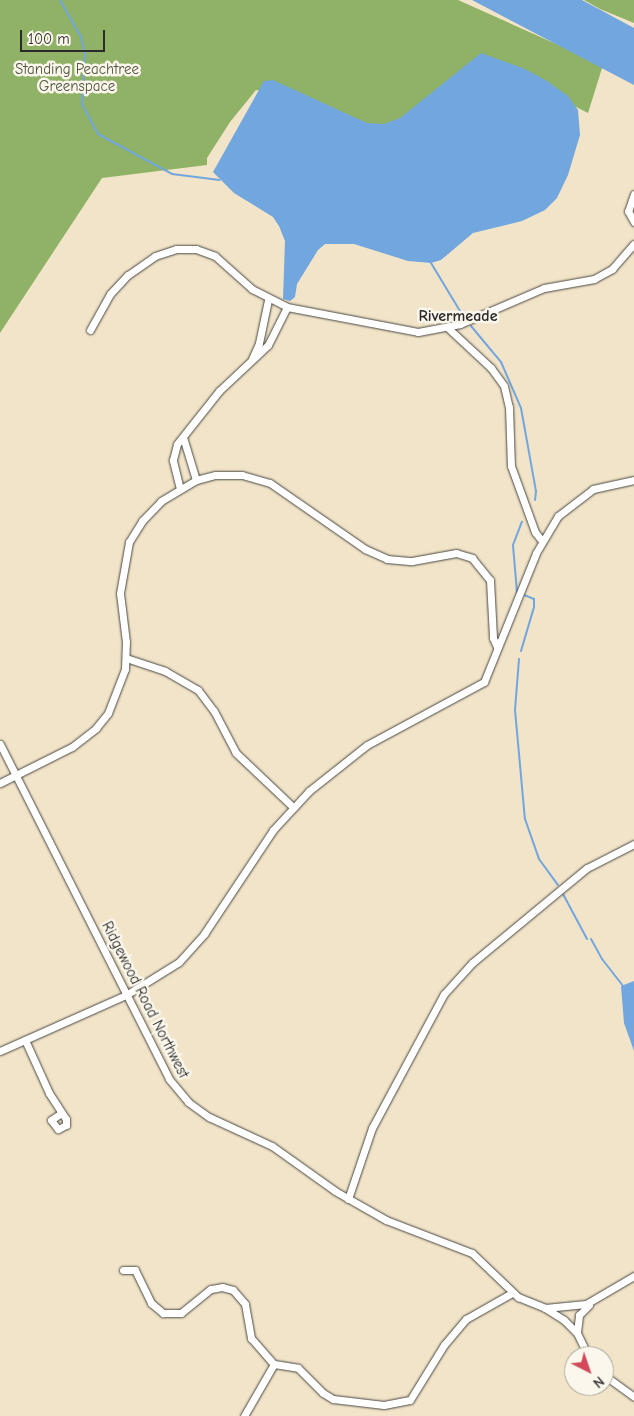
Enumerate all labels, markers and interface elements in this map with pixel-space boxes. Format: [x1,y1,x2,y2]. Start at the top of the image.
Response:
scale bar [22,20,108,52]
text: 100 m [28,30,70,48]
park label: Standing Peachtree Greenspace [15,60,139,95]
district label: Rivermeade [419,306,497,326]
street label: Ridgewood Road Northwest [98,919,192,1081]
north arrow [564,1346,614,1396]
text: N [589,1373,608,1391]

